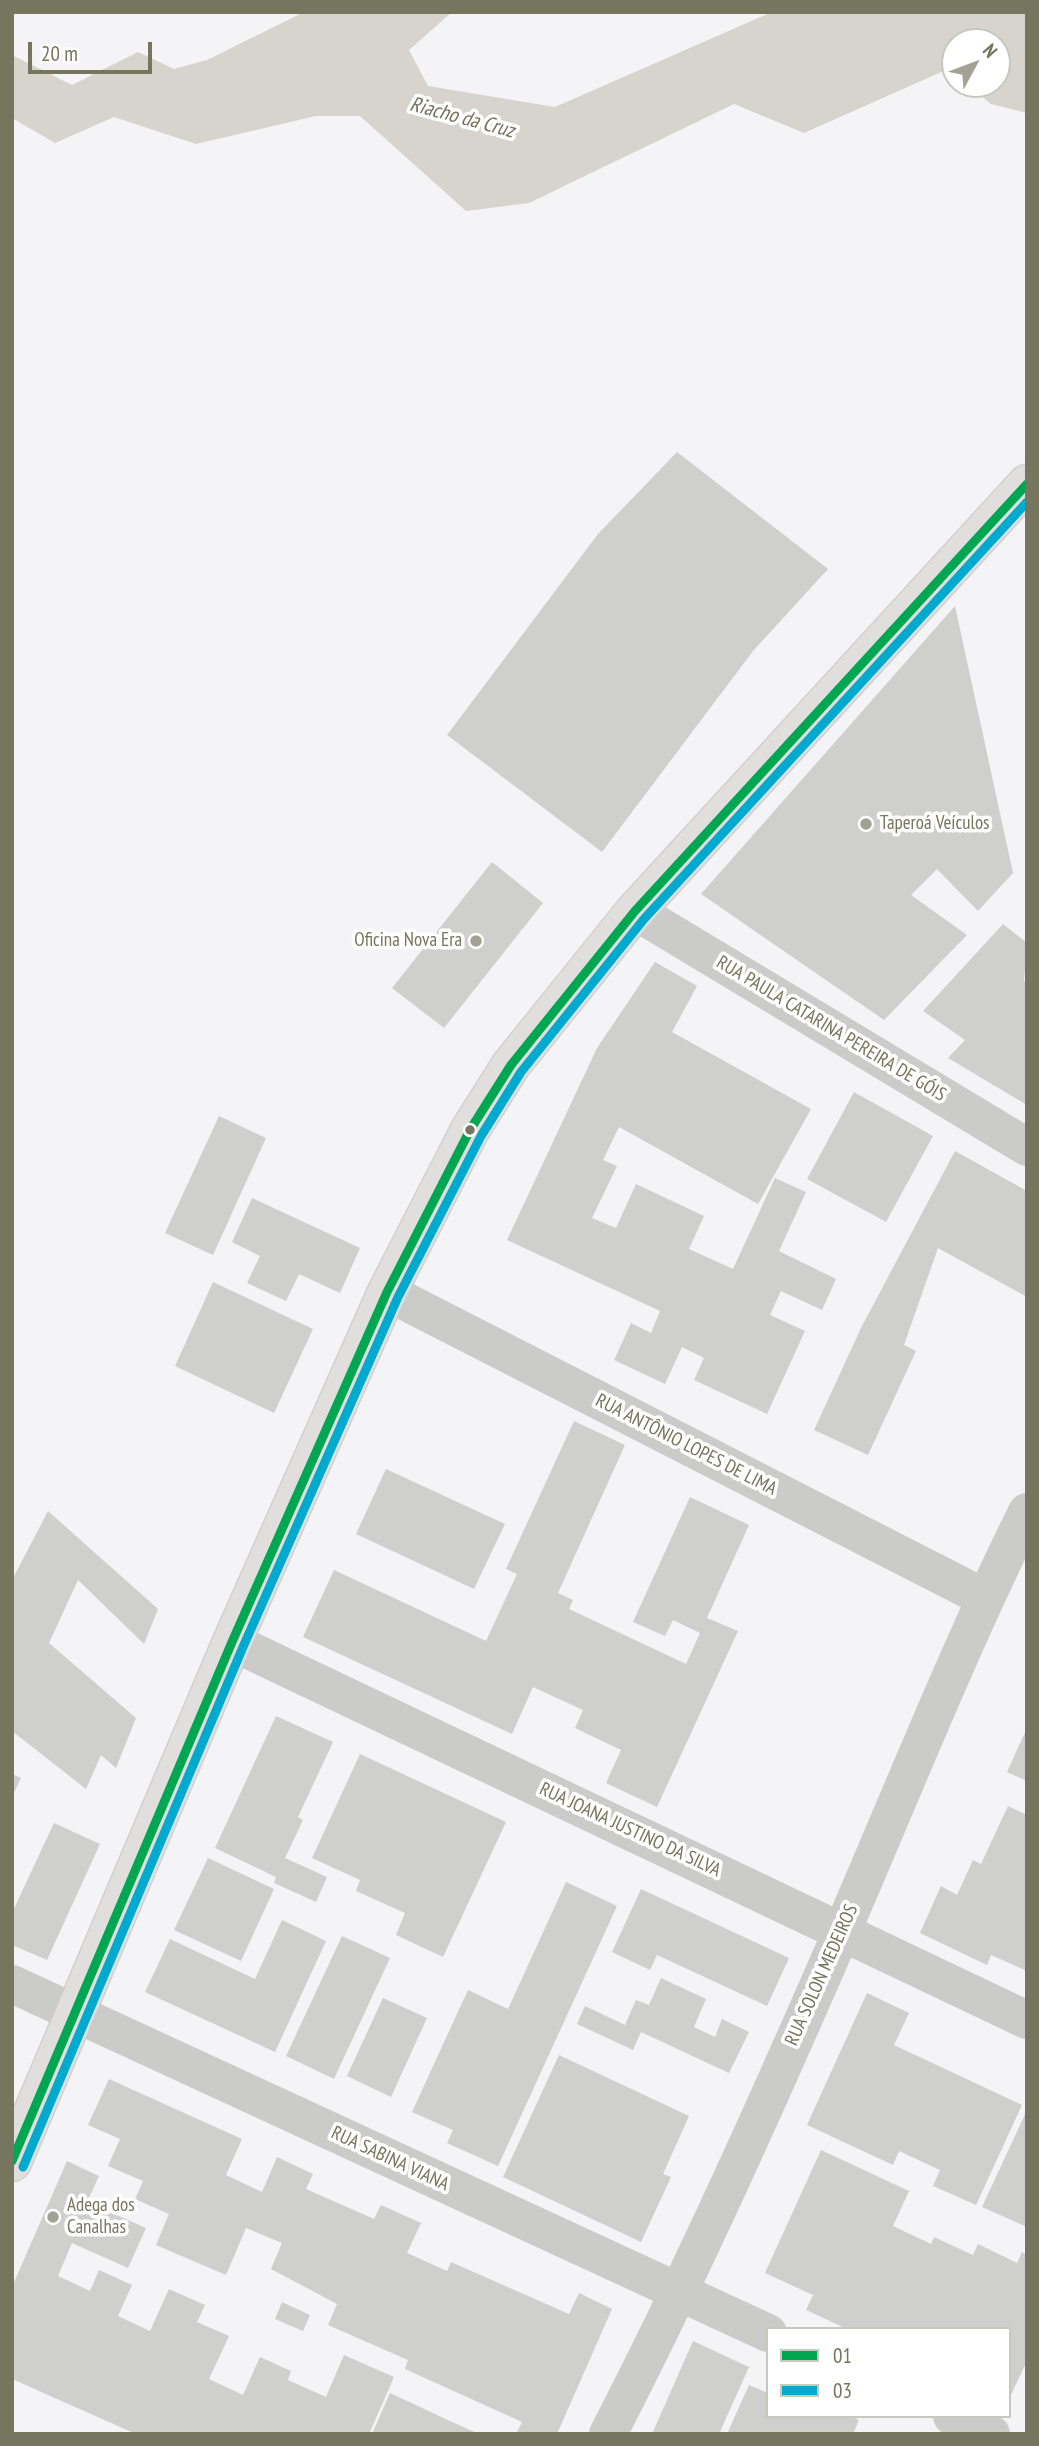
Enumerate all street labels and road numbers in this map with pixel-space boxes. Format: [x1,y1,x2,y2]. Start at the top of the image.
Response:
street label: RUA PAULA CATARINA PEREIRA DE GÓIS [712,951,950,1107]
street label: RUA ANTÔNIO LOPES DE LIMA [592,1389,780,1501]
street label: RUA JOANA JUSTINO DA SILVA [536,1778,724,1882]
street label: RUA SOLON MEDEIROS [781,1901,863,2049]
street label: RUA SABINA VIANA [328,2122,452,2196]

